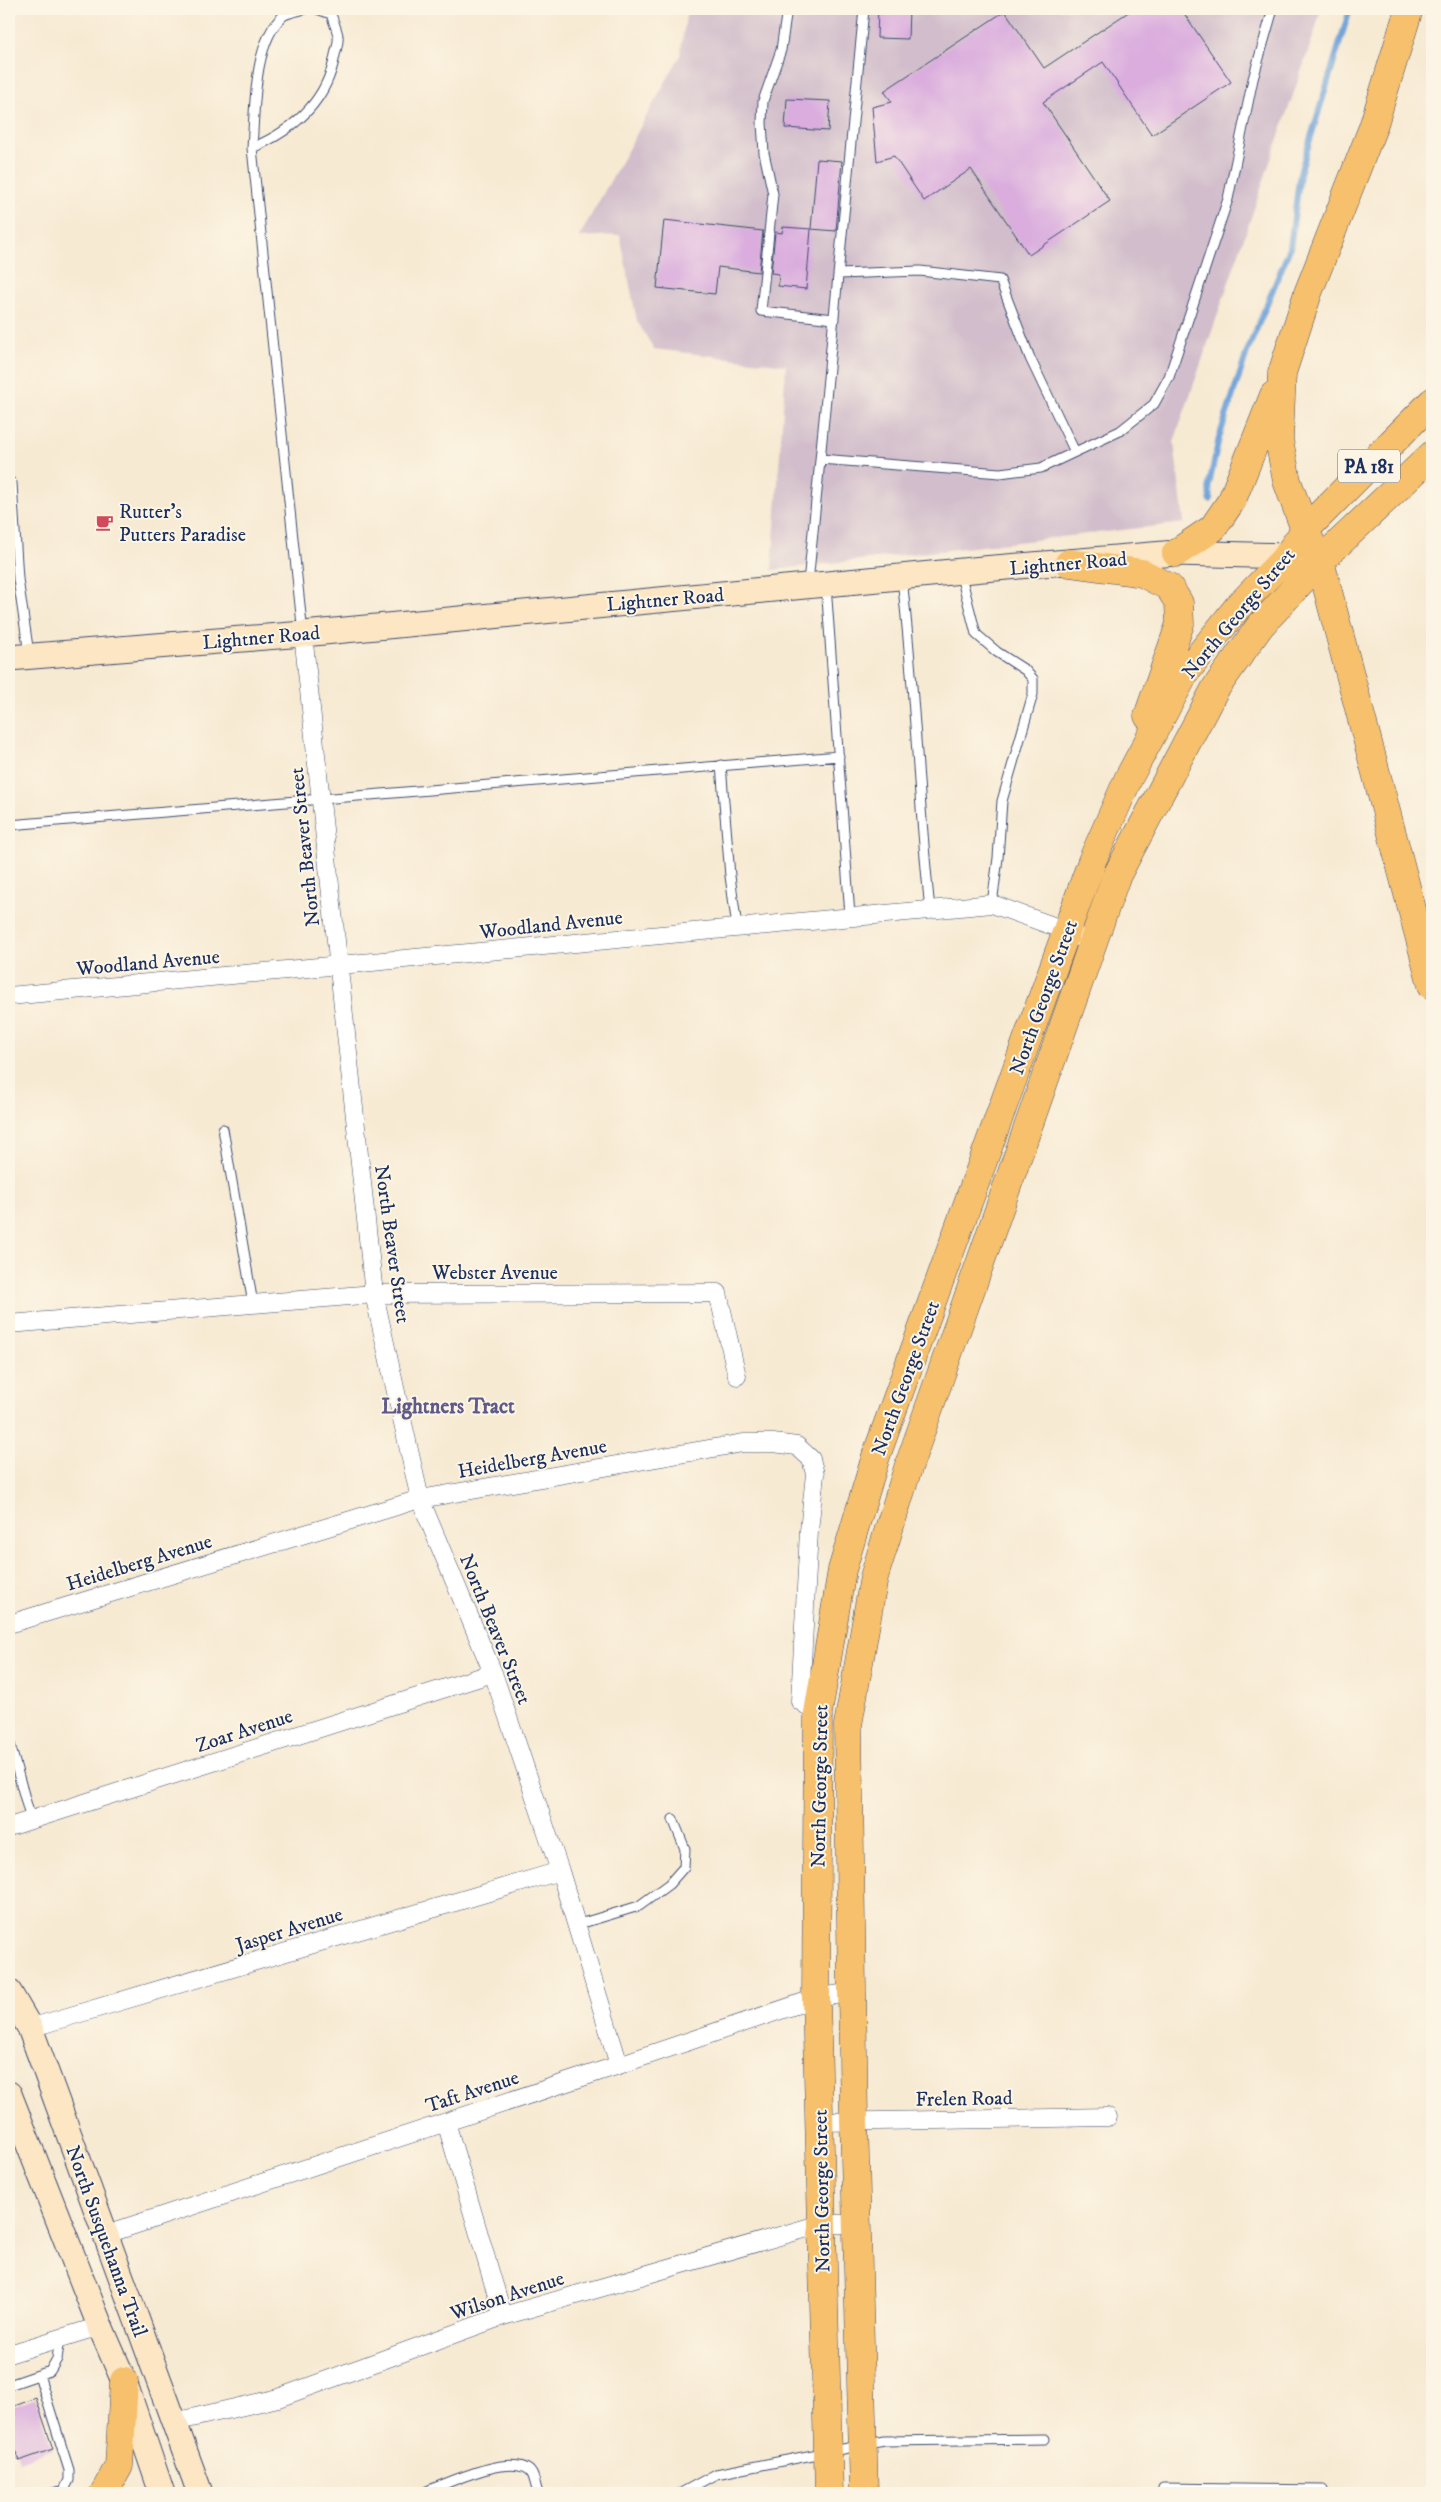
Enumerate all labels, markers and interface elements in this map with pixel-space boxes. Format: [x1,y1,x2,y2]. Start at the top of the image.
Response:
road number: PA 181 [1338,450,1400,482]
place label: Rutter’s Putters Paradise [119,500,246,548]
cafe icon: Rutter’s Putters Paradise [95,512,115,532]
street label: North George Street [1177,543,1301,685]
street label: Lightner Road [1008,547,1128,582]
street label: Lightner Road [605,583,725,618]
street label: Lightner Road [201,621,321,656]
street label: North Beaver Street [285,766,326,928]
street label: Woodland Avenue [477,906,624,946]
street label: North George Street [1005,917,1084,1078]
street label: Woodland Avenue [75,945,221,982]
street label: North Beaver Street [368,1163,415,1325]
street label: Webster Avenue [431,1261,558,1286]
street label: North George Street [867,1298,946,1459]
district label: Lightners Tract [381,1394,515,1420]
street label: Heidelberg Avenue [456,1434,609,1485]
street label: Heidelberg Avenue [64,1529,215,1597]
street label: North Beaver Street [453,1551,536,1708]
street label: Zoar Avenue [193,1704,296,1759]
street label: North George Street [807,1704,834,1868]
street label: Jasper Avenue [231,1902,346,1959]
street label: Taft Avenue [423,2066,522,2119]
street label: Frelen Road [915,2086,1013,2113]
street label: North George Street [809,2109,836,2273]
street label: North Susquehanna Trail [59,2142,152,2341]
street label: Wilson Avenue [446,2266,568,2327]

